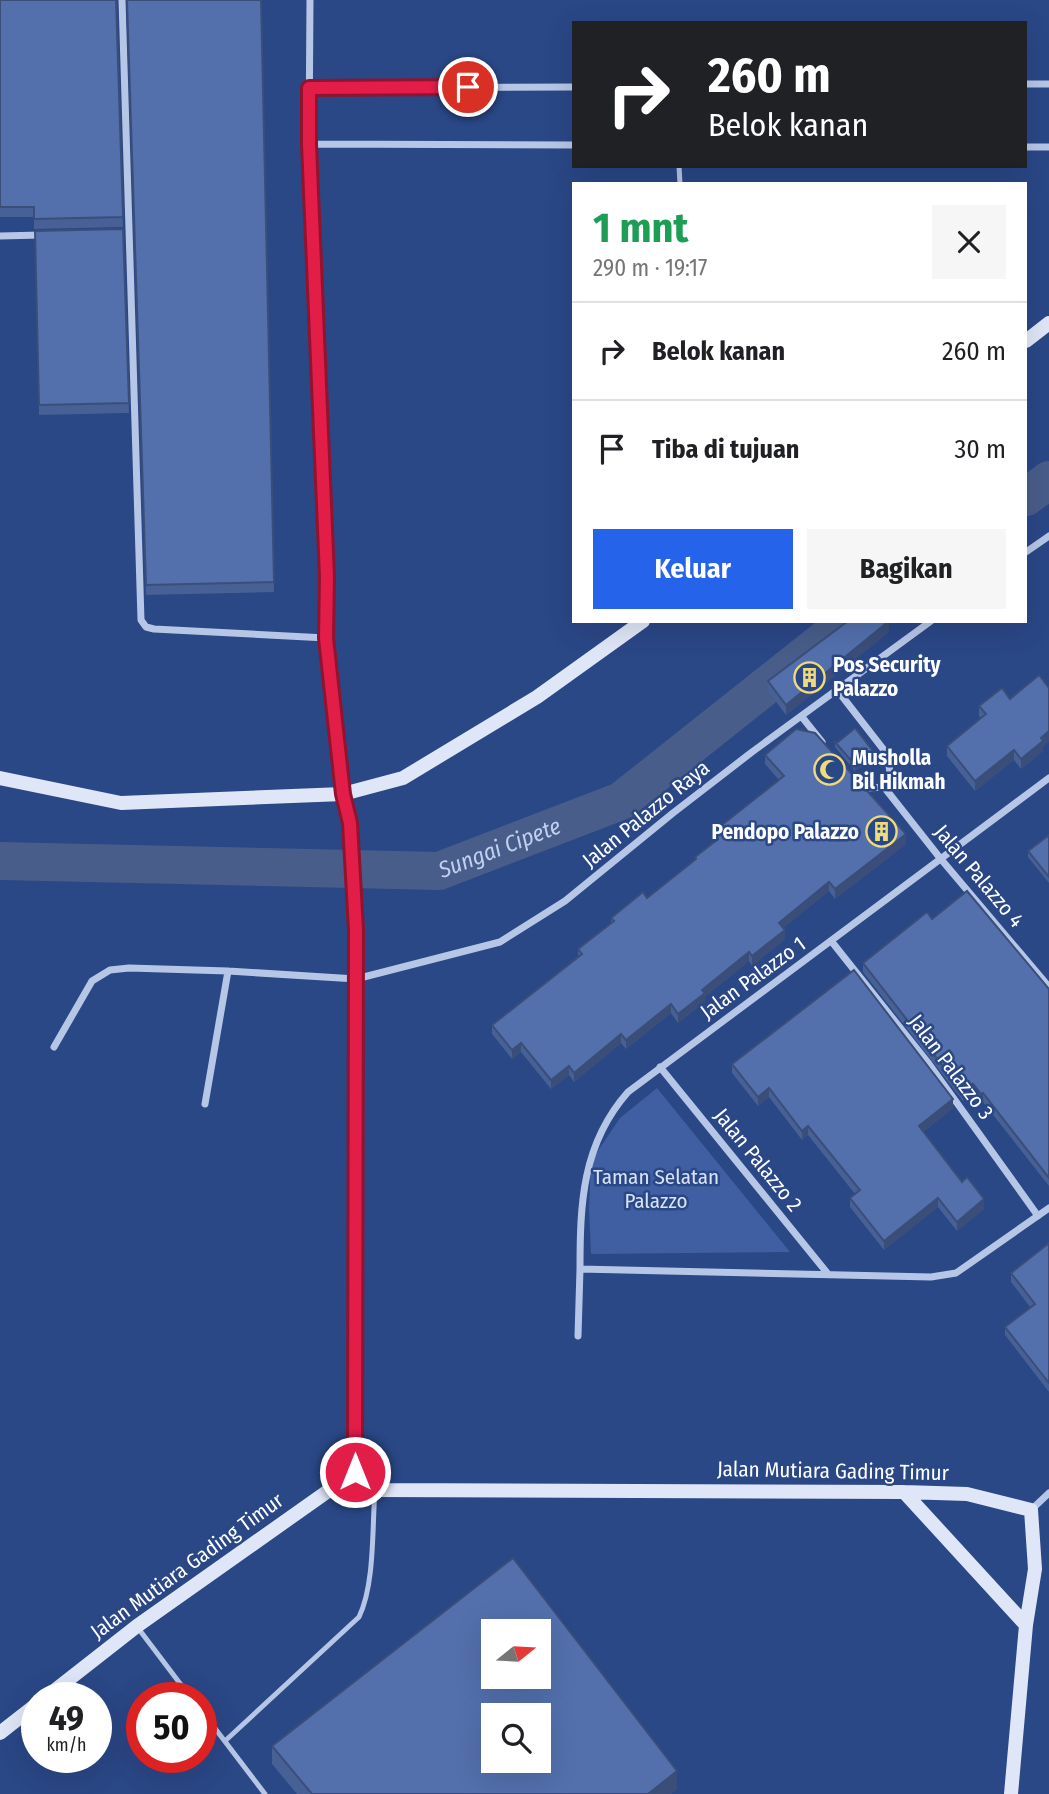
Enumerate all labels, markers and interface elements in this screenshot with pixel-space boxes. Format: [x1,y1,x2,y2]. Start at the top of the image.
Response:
text: 260 m [708,46,831,105]
icon: right [593,49,684,140]
pin [438,57,498,117]
icon: arrive [449,68,487,106]
text: Belok kanan [708,106,868,144]
text: 1 mnt [593,203,688,253]
button: close [932,205,1006,279]
text: 290 m · 19:17 [593,254,707,282]
icon: right [593,332,631,370]
text: Belok kanan [652,336,785,367]
text: 260 m [942,336,1006,367]
icon: arrive [593,430,631,468]
text: Tiba di tujuan [652,434,799,465]
text: 30 m [955,434,1006,465]
button: Keluar [593,529,793,609]
button: Bagikan [807,529,1006,609]
place label: Pos Security Palazzo [833,652,941,702]
building icon: Pos Security Palazzo [793,660,827,694]
place label: Musholla Bil Hikmah [852,745,946,795]
mosque icon: Musholla Bil Hikmah [812,753,846,787]
street label: Jalan Palazzo Raya [577,755,715,873]
water label: Sungai Cipete [434,812,565,884]
building icon: Pendopo Palazzo [865,815,899,849]
place label: Pendopo Palazzo [712,819,859,845]
street label: Jalan Palazzo 4 [929,819,1029,933]
street label: Jalan Palazzo 1 [695,931,811,1025]
street label: Jalan Palazzo 3 [903,1009,999,1125]
street label: Jalan Palazzo 2 [709,1103,807,1217]
park label: Taman Selatan Palazzo [593,1164,719,1214]
position arrow [318,1435,392,1509]
street label: Jalan Mutiara Gading Timur [717,1456,950,1486]
street label: Jalan Mutiara Gading Timur [86,1487,289,1645]
north arrow [481,1619,551,1689]
map controls [481,1619,551,1773]
speed limit sign: 50 [126,1682,217,1773]
text: 49 [49,1697,84,1739]
button: search [481,1703,551,1773]
text: km/h [46,1734,87,1756]

